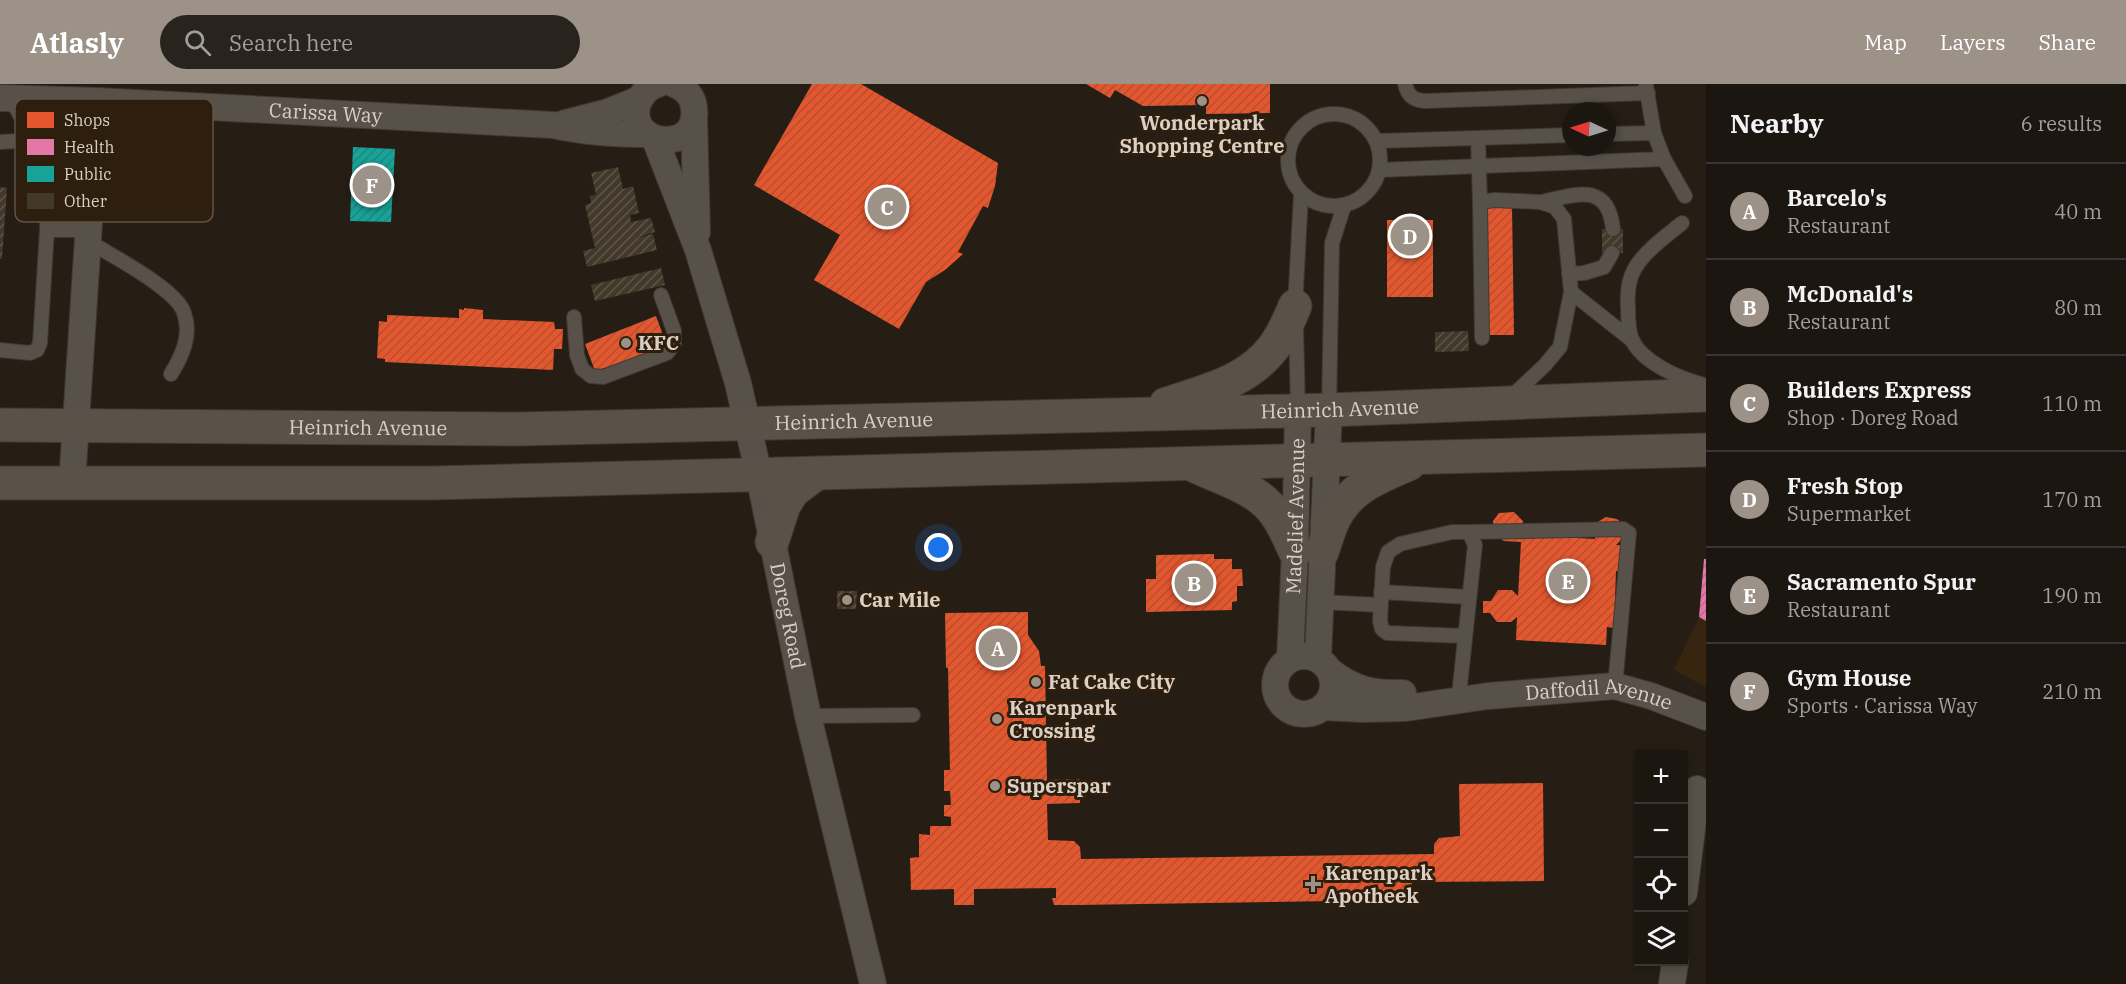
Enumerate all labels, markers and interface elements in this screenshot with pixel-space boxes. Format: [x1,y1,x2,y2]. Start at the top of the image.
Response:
search box [160,15,580,69]
text: Atlasly [30,24,124,61]
icon: search [181,26,214,59]
text: Search here [229,28,353,57]
text: Map [1864,28,1907,56]
text: Layers [1940,28,2006,56]
text: Share [2039,28,2096,56]
marker: Wonderpark Shopping Centre [1195,94,1209,108]
street label: Carissa Way [268,96,383,129]
legend [15,99,213,222]
north arrow [1562,102,1616,156]
text: Nearby [1730,106,1824,140]
place label: Wonderpark Shopping Centre [1119,109,1285,159]
text: Shops [64,110,110,130]
text: 6 results [2021,110,2102,137]
text: Health [64,137,115,157]
pin: F [352,162,392,208]
text: Public [64,164,112,184]
text: Barcelo's [1787,183,1887,212]
pin: C [868,184,906,230]
text: Other [64,191,107,211]
text: A [1743,198,1756,225]
text: 40 m [2054,198,2102,225]
text: Restaurant [1787,212,1890,239]
pin: D [1390,214,1430,258]
text: McDonald's [1787,279,1913,308]
text: B [1742,294,1757,321]
text: 80 m [2054,294,2102,321]
text: Restaurant [1787,308,1890,335]
place label: KFC [638,329,679,356]
marker: KFC [619,336,633,350]
text: Builders Express [1787,375,1971,404]
text: C [1743,390,1756,417]
text: 110 m [2042,390,2102,417]
street label: Heinrich Avenue [1260,392,1419,425]
text: Shop · Doreg Road [1787,404,1959,431]
street label: Heinrich Avenue [774,405,933,436]
street label: Heinrich Avenue [289,413,447,441]
street label: Madelief Avenue [1279,438,1310,595]
text: Fresh Stop [1787,471,1903,500]
text: D [1742,486,1757,513]
text: 170 m [2042,486,2102,513]
text: Supermarket [1787,500,1911,527]
your location [924,533,953,562]
pin: E [1548,558,1588,604]
street label: Doreg Road [764,560,812,671]
pin: B [1174,560,1214,606]
text: Sacramento Spur [1787,567,1976,596]
text: E [1743,582,1756,609]
text: 190 m [2042,582,2102,609]
place label: Car Mile [859,586,940,613]
marker: Car Mile [840,593,854,607]
text: Restaurant [1787,596,1890,623]
pin: A [978,626,1018,670]
text: Gym House [1787,663,1912,692]
place label: Fat Cake City [1048,668,1176,695]
street label: Daffodil Avenue [1524,672,1677,716]
marker: Fat Cake City [1029,675,1043,689]
text: F [1743,678,1756,705]
text: 210 m [2042,678,2102,705]
text: Sports · Carissa Way [1787,692,1977,719]
place label: Karenpark Crossing [1009,694,1117,744]
marker: Karenpark Crossing [990,712,1004,726]
map controls [1634,750,1688,966]
button: + [1634,750,1688,804]
place label: Superspar [1007,772,1111,799]
marker: Superspar [988,779,1002,793]
button: − [1634,804,1688,858]
button: locate [1634,858,1688,912]
place label: Karenpark Apotheek [1325,859,1433,909]
marker: Karenpark Apotheek [1306,877,1320,891]
button: layers [1634,912,1688,966]

